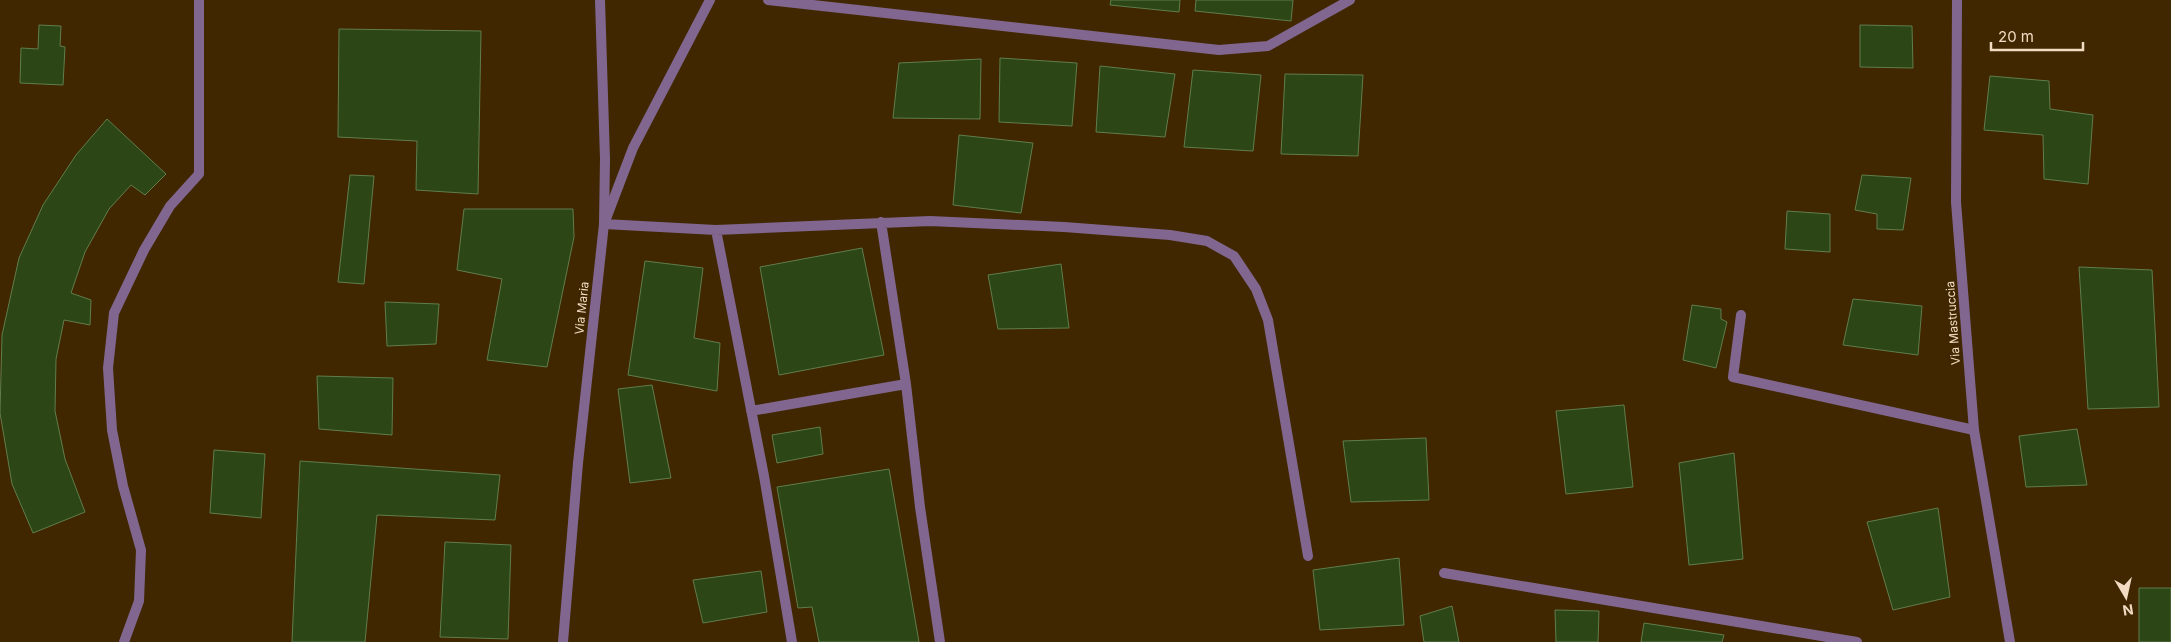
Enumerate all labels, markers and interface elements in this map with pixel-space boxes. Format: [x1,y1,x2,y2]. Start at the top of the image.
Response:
scale bar [1991,20,2084,52]
text: 20 m [1998,27,2034,46]
street label: Via Maria [571,281,592,335]
street label: Via Mastruccia [1942,281,1963,366]
north arrow [2101,572,2151,622]
text: N [2122,601,2135,620]

